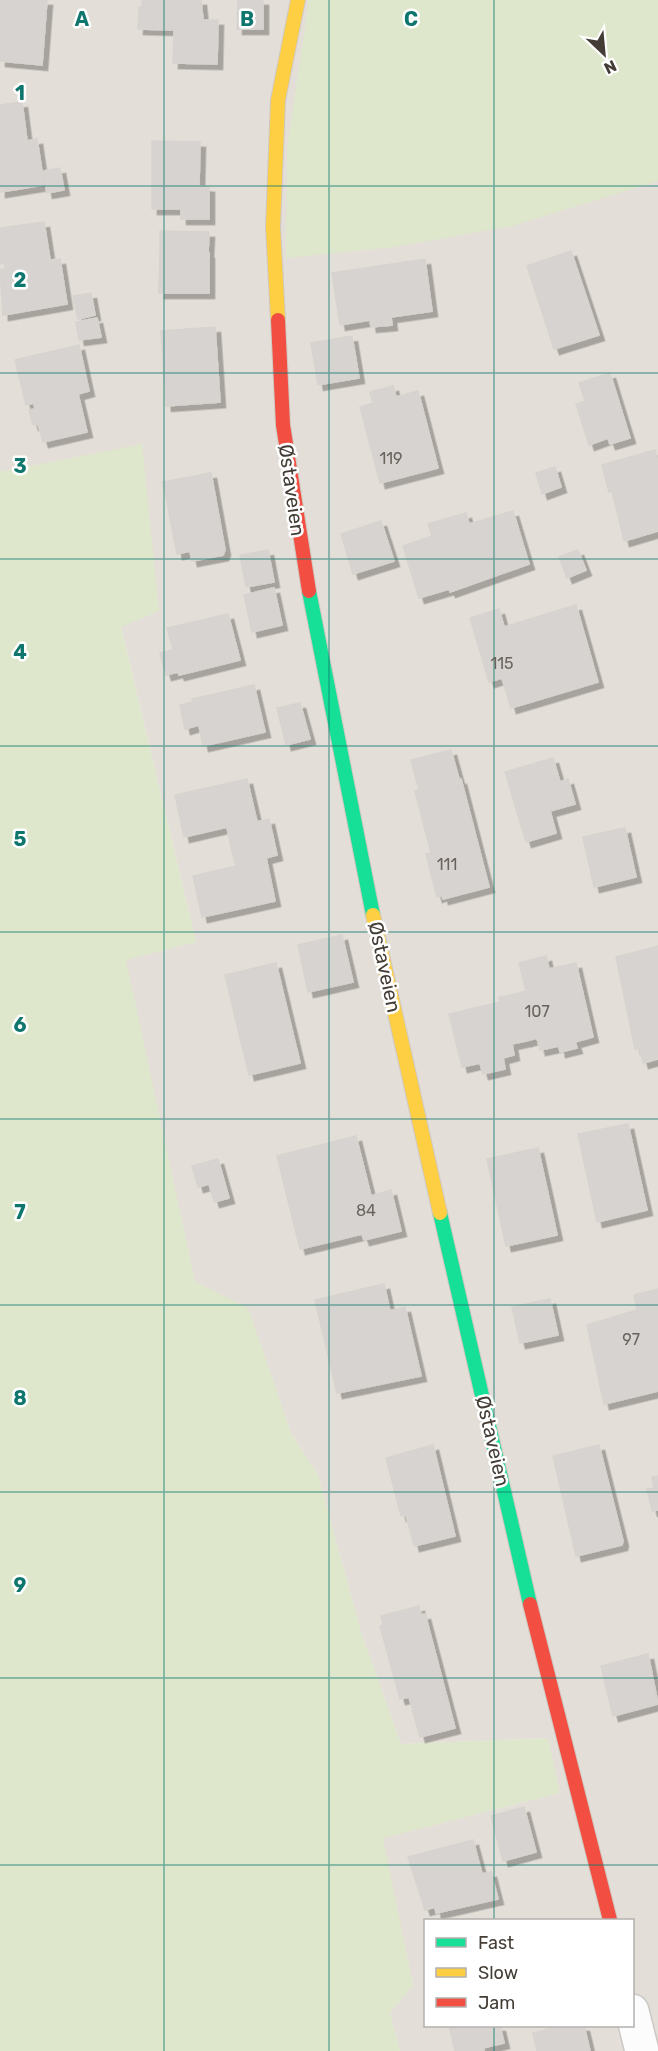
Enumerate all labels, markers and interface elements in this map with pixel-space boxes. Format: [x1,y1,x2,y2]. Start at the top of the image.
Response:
text: A [75,7,90,31]
text: B [240,7,254,31]
text: C [404,7,418,31]
north arrow [574,24,634,84]
text: N [601,56,620,78]
text: 1 [15,81,25,105]
text: 2 [14,268,27,292]
street label: Østaveien [274,443,310,537]
house number: 119 [379,449,403,468]
text: 3 [13,454,27,478]
text: 4 [13,640,27,664]
house number: 115 [490,654,514,673]
text: 5 [14,827,27,851]
house number: 111 [437,855,457,874]
street label: Østaveien [364,919,406,1015]
house number: 107 [524,1002,550,1021]
text: 6 [13,1013,27,1037]
text: 7 [14,1200,26,1224]
house number: 84 [356,1201,376,1220]
house number: 97 [622,1330,640,1349]
text: 8 [13,1386,27,1410]
street label: Østaveien [471,1393,515,1489]
text: 9 [14,1573,27,1597]
legend [424,1919,634,2027]
text: Fast [478,1932,514,1954]
text: Slow [478,1962,518,1984]
text: Jam [478,1992,515,2014]

